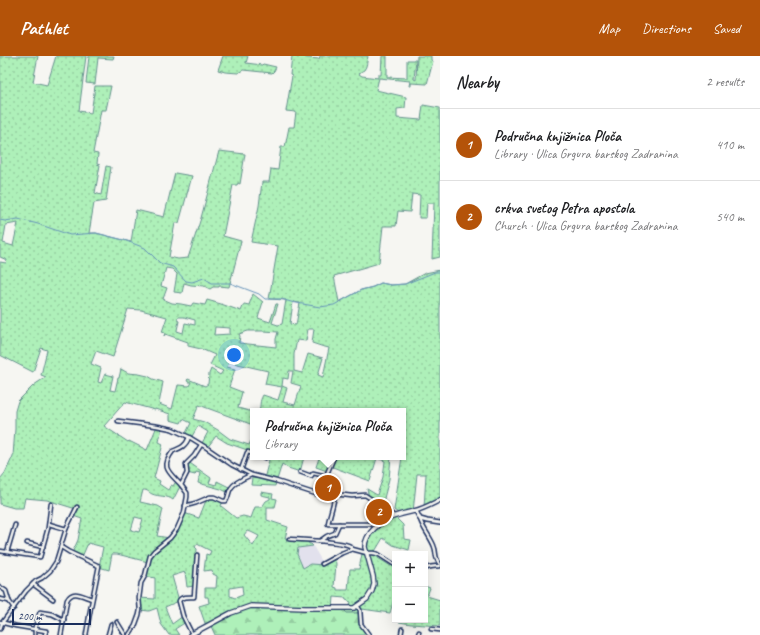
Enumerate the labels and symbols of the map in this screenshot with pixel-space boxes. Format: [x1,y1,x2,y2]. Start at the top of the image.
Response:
your location [224,345,244,365]
pin: 1 [315,473,341,503]
pin: 2 [366,497,392,527]
scale bar [12,607,91,626]

